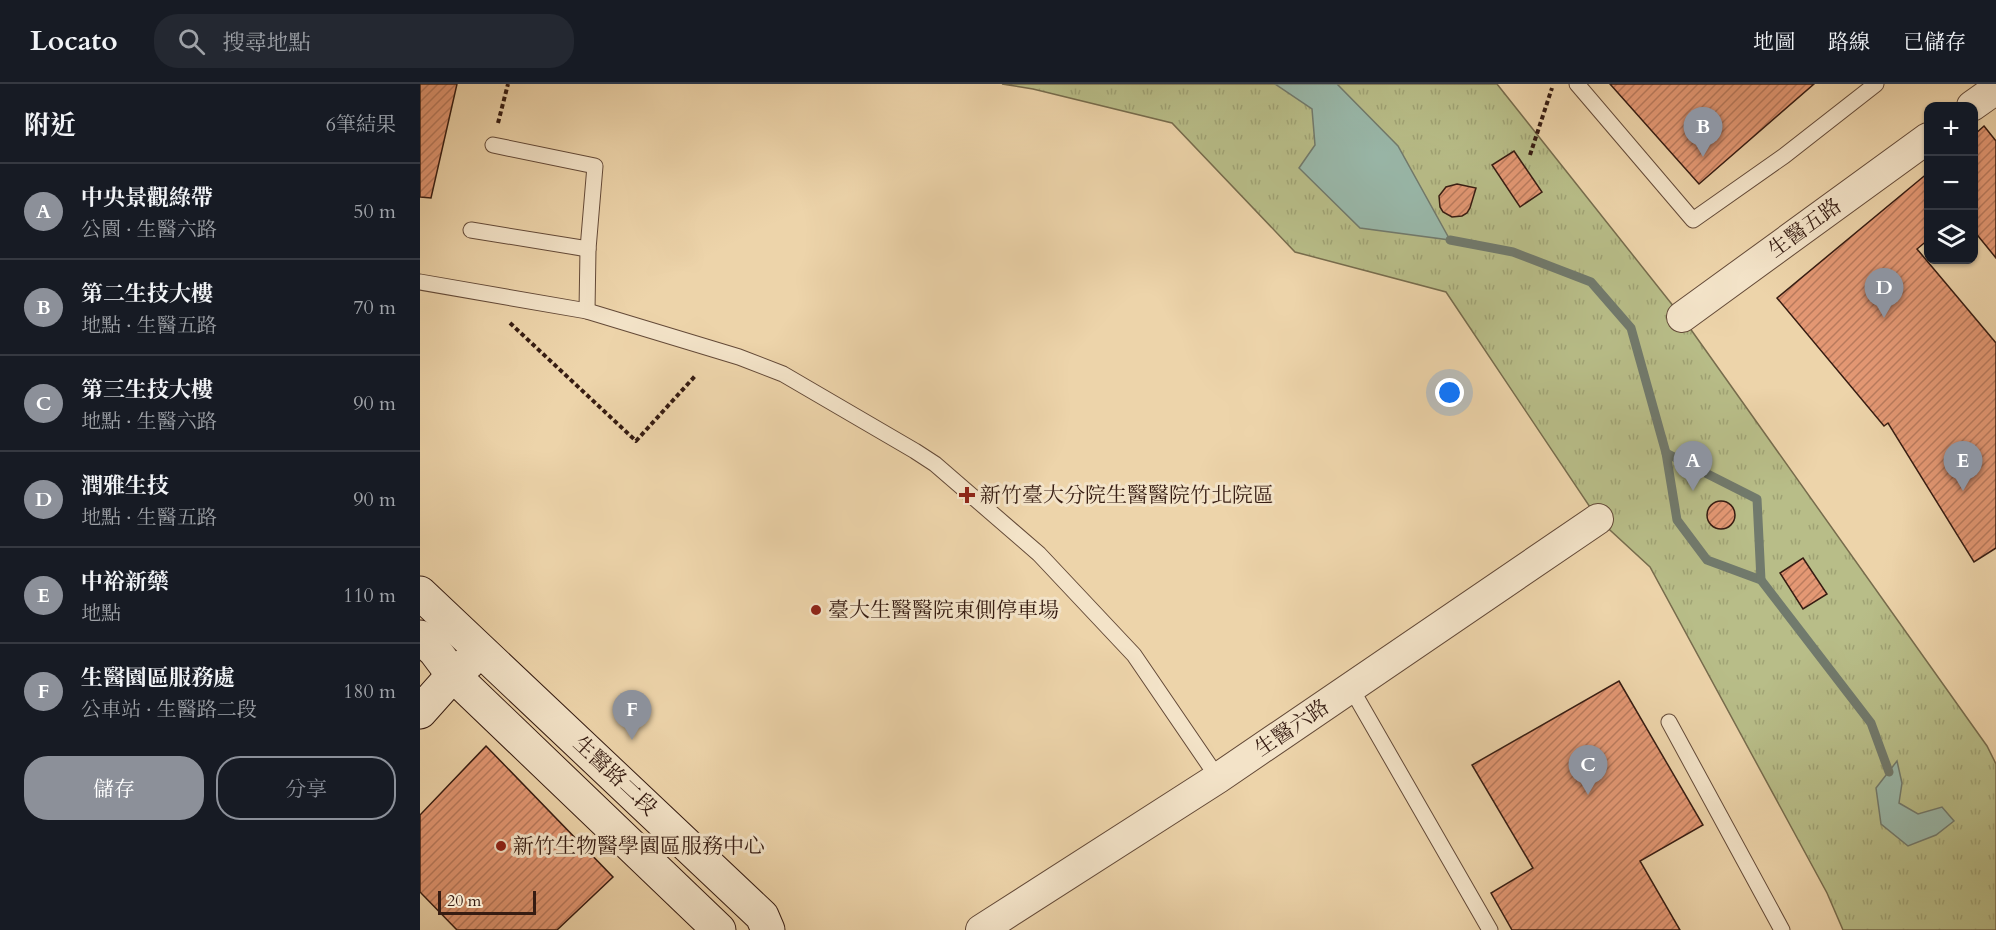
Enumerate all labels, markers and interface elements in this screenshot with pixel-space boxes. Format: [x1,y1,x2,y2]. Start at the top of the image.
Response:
search box [154,14,574,68]
text: Locato [30,22,118,60]
icon: search [175,25,208,58]
text: 搜尋地點 [223,28,311,58]
text: 地圖 [1753,28,1795,57]
text: 路線 [1828,28,1870,57]
text: 已儲存 [1903,28,1966,57]
map controls [1924,102,1978,264]
button: + [1924,102,1978,156]
pin: B [1684,107,1722,157]
text: 附近 [24,108,76,143]
text: 6筆結果 [326,111,396,138]
button: − [1924,156,1978,210]
text: 中央景觀綠帶 [81,183,213,213]
street label: 生醫五路 [1762,192,1848,264]
text: A [36,198,51,225]
text: 50 m [353,198,396,225]
button: layers [1924,210,1978,264]
text: 公園 · 生醫六路 [81,216,217,243]
pin: D [1864,268,1904,318]
text: 第二生技大樓 [81,279,213,309]
text: B [36,294,51,321]
text: 70 m [353,294,396,321]
text: 地點 · 生醫五路 [81,312,217,339]
text: 第三生技大樓 [81,375,213,405]
your location [1435,378,1464,407]
text: C [36,390,51,417]
text: 90 m [353,390,396,417]
text: 地點 · 生醫六路 [81,408,217,435]
pin: A [1674,442,1712,491]
pin: E [1944,442,1982,491]
text: 潤雅生技 [81,471,169,501]
place label: 新竹臺大分院生醫醫院竹北院區 [980,481,1274,510]
text: D [35,486,52,513]
text: 90 m [353,486,396,513]
marker: 新竹臺大分院生醫醫院竹北院區 [958,486,976,504]
text: 地點 · 生醫五路 [81,504,217,531]
text: 中裕新藥 [81,567,169,597]
text: E [37,582,50,609]
text: 110 m [343,582,396,609]
place label: 臺大生醫醫院東側停車場 [828,596,1059,625]
text: 地點 [81,600,121,627]
marker: 臺大生醫醫院東側停車場 [809,603,823,617]
text: 生醫園區服務處 [81,663,235,693]
text: F [38,678,49,705]
text: 180 m [343,678,396,705]
pin: F [612,690,652,740]
street label: 生醫六路 [1249,692,1335,764]
text: 公車站 · 生醫路二段 [81,696,257,723]
street label: 生醫路二段 [567,730,663,822]
pin: C [1568,746,1608,795]
button: 儲存 [24,756,204,820]
button: 分享 [216,756,396,820]
place label: 新竹生物醫學園區服務中心 [513,832,765,861]
marker: 新竹生物醫學園區服務中心 [494,839,508,853]
scale bar [438,888,536,916]
text: 20 m [447,890,481,912]

